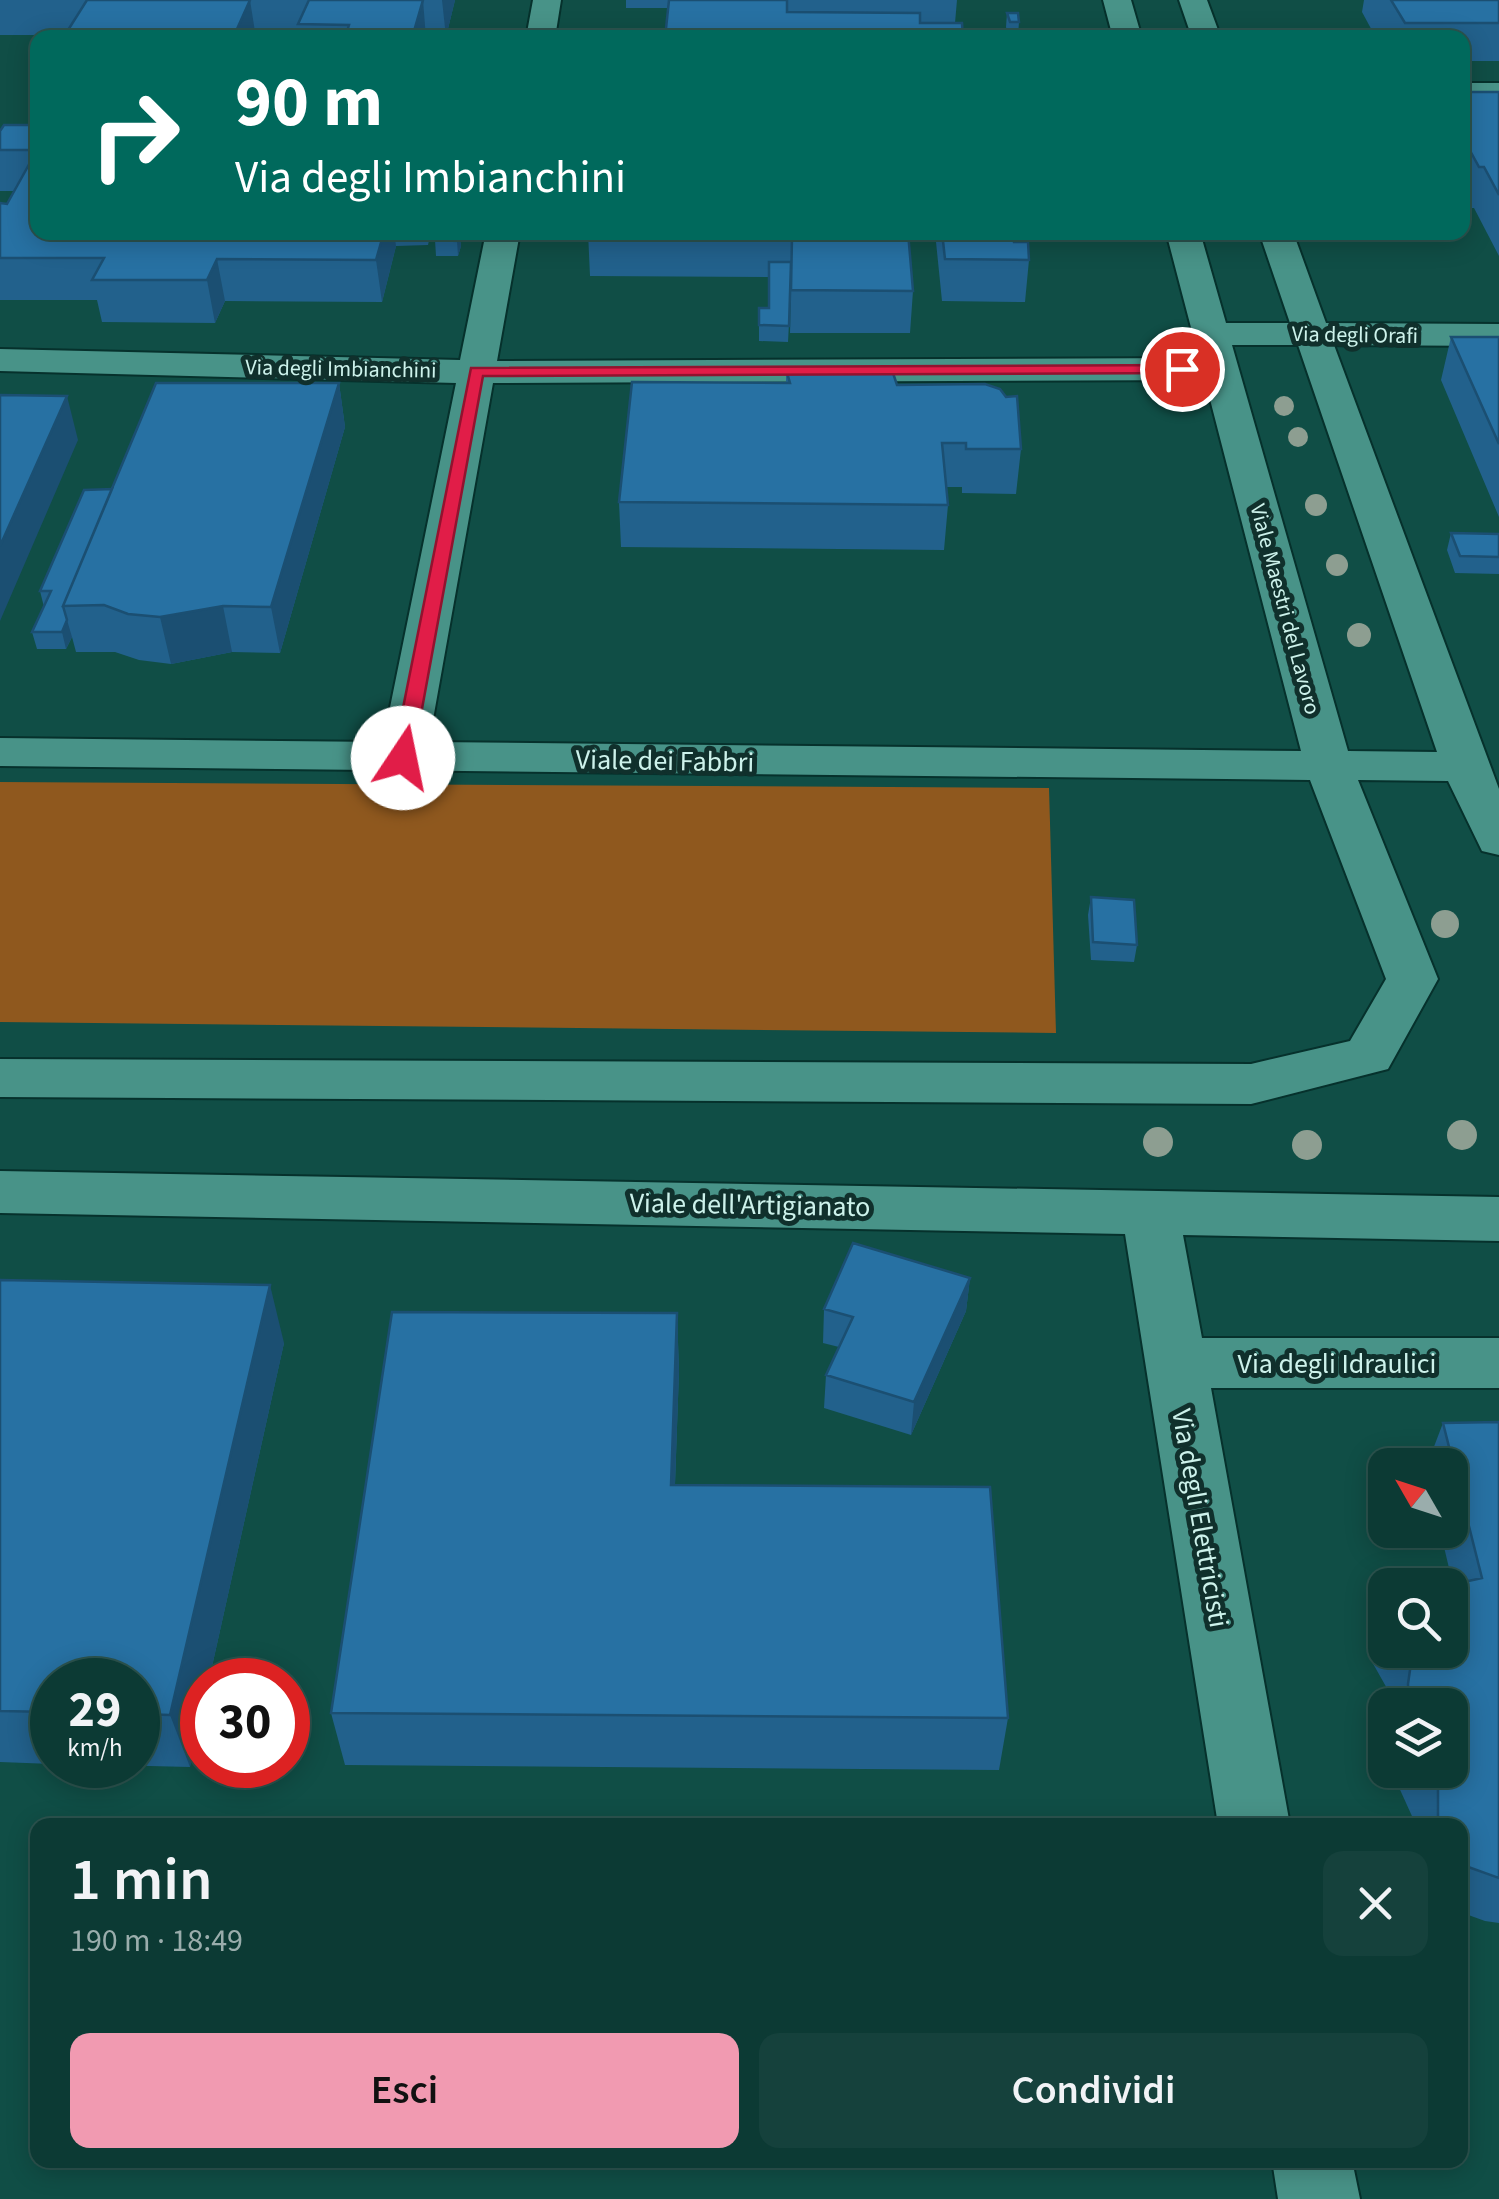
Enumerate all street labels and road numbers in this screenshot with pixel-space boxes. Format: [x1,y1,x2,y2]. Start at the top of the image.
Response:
street label: Via degli Orafi [1292,318,1418,352]
street label: Via degli Imbianchini [245,351,437,387]
street label: Viale Maestri del Lavoro [1242,500,1329,718]
street label: Viale dei Fabbri [575,739,755,783]
street label: Viale dell'Artigianato [629,1183,871,1227]
street label: Via degli Idraulici [1238,1344,1436,1384]
street label: Via degli Elettricisti [1161,1406,1239,1631]

